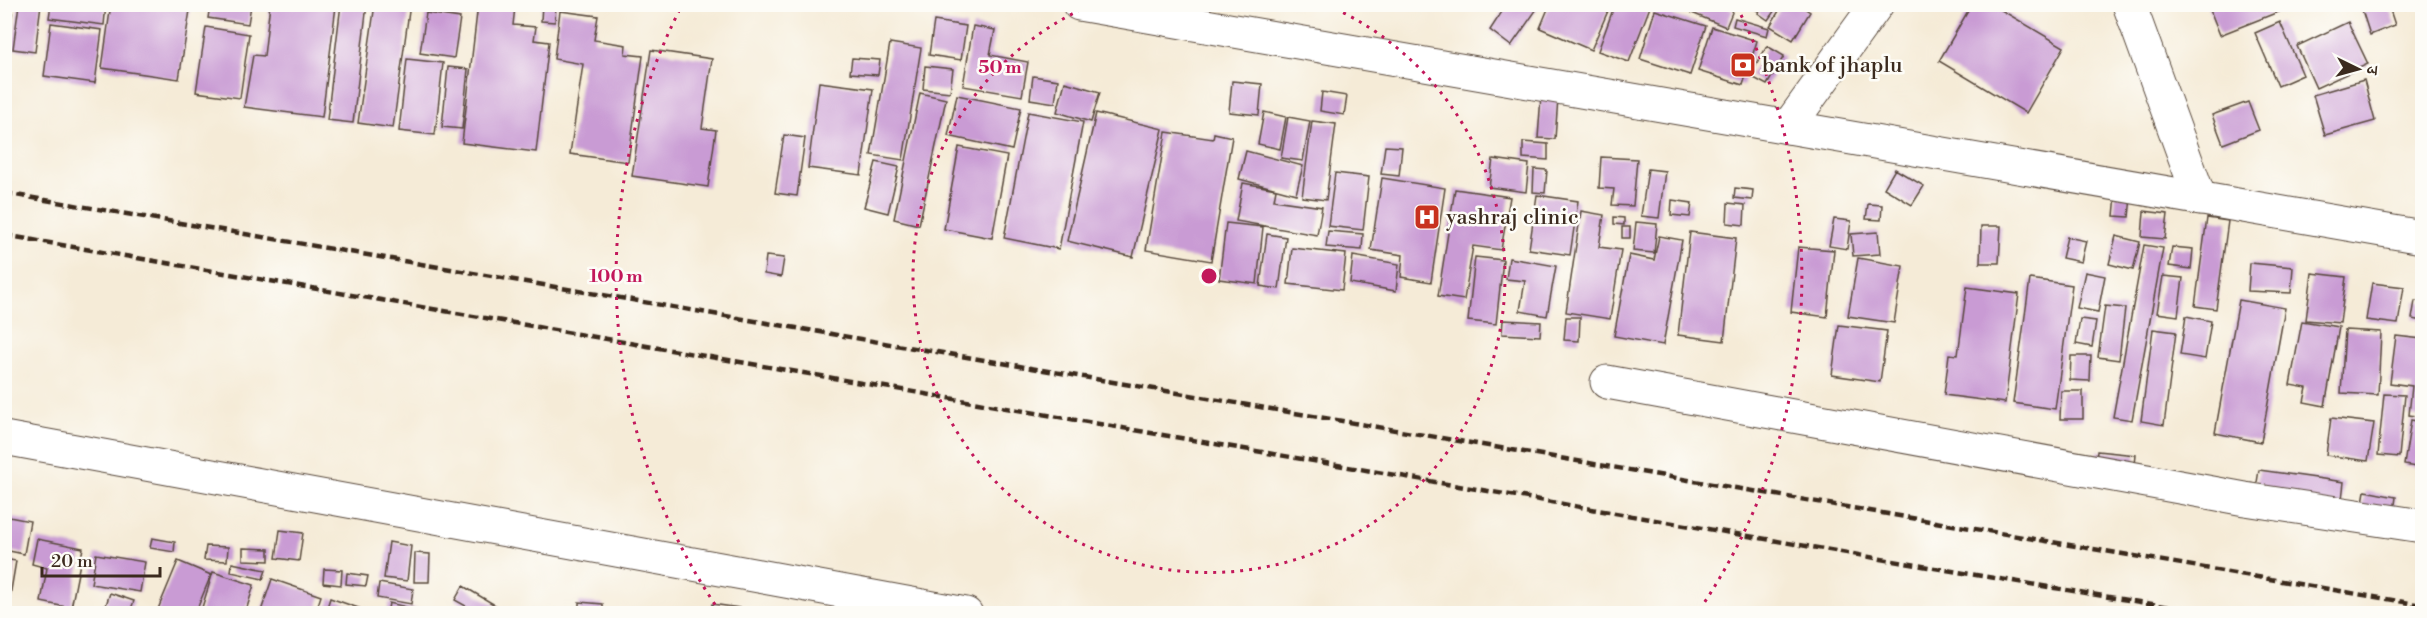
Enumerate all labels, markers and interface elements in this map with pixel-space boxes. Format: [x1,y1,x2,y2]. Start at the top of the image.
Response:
north arrow [2328,39,2388,99]
bank icon: bank of jhaplu [1728,50,1758,80]
place label: bank of jhaplu [1762,52,1903,79]
text: 50 m [978,56,1022,79]
text: उ [2361,64,2382,77]
hospital icon: yashraj clinic [1412,202,1442,232]
place label: yashraj clinic [1445,204,1579,231]
text: 100 m [589,265,643,288]
centre of rings [1199,266,1219,286]
scale bar [42,540,160,578]
text: 20 m [51,550,93,573]

